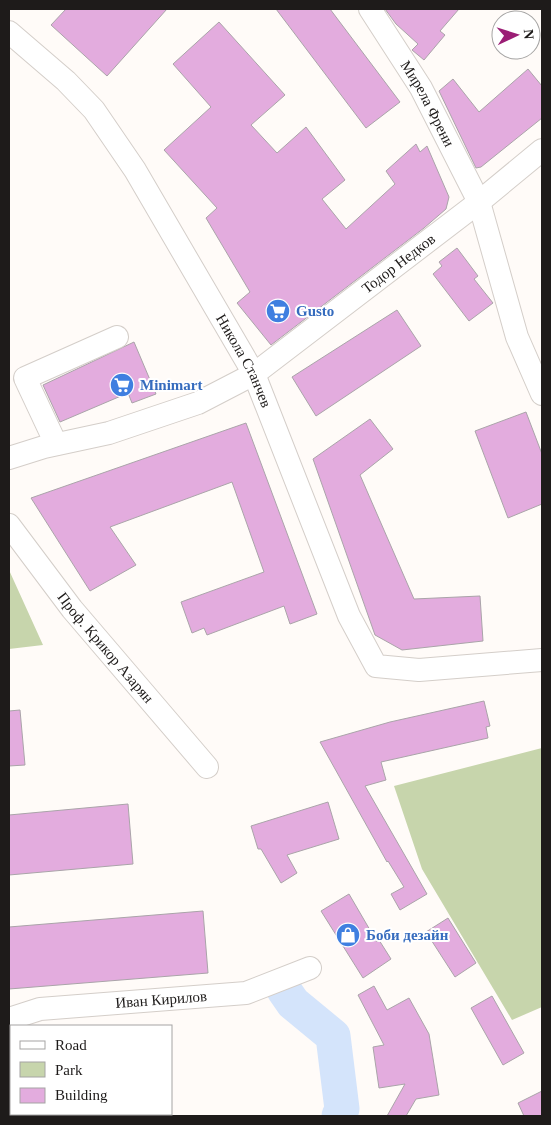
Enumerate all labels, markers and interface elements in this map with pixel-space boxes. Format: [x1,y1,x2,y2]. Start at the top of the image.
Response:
north arrow [491,10,541,60]
text: N [521,29,536,40]
street label: Мирела Френи [398,58,457,149]
street label: Тодор Недков [359,231,438,297]
supermarket icon: Gusto [265,298,291,324]
place label: Gusto [296,303,334,319]
street label: Никола Станчев [213,311,274,410]
supermarket icon: Minimart [109,372,135,398]
place label: Minimart [140,377,202,393]
street label: Проф. Крикор Азарян [54,589,157,706]
shop icon: Боби дезайн [335,922,361,948]
place label: Боби дезайн [366,927,449,943]
street label: Иван Кирилов [115,988,207,1011]
legend [10,1025,172,1115]
text: Road [55,1037,87,1053]
text: Park [55,1062,83,1078]
text: Building [55,1087,108,1103]

